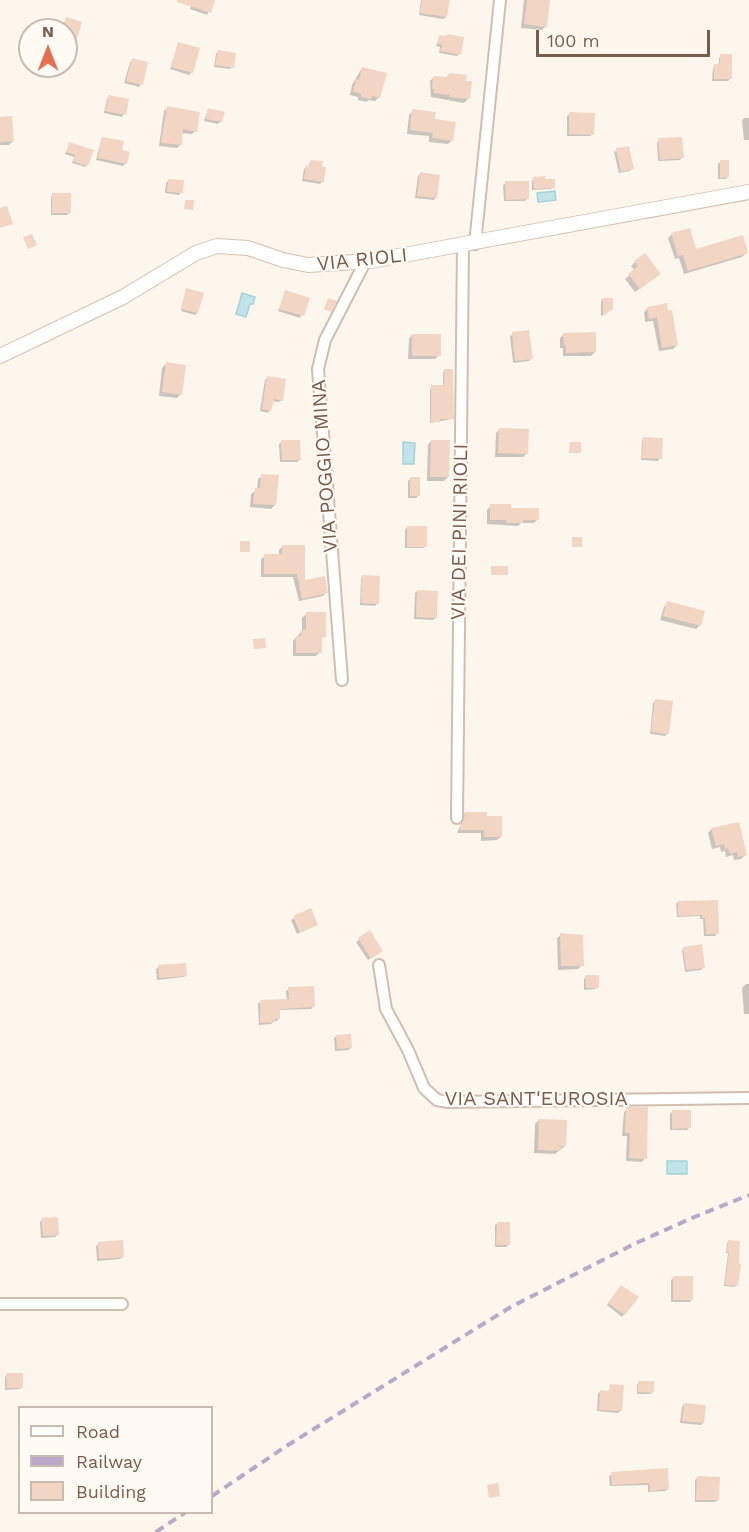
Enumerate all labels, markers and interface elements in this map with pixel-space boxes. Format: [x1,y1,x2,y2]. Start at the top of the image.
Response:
north arrow [18,18,78,78]
scale bar [539,18,713,56]
text: N [42,22,54,41]
text: 100 m [547,30,600,51]
street label: VIA RIOLI [316,243,408,277]
street label: VIA POGGIO MINA [307,379,343,553]
street label: VIA DEI PINI RIOLI [446,444,474,620]
street label: VIA SANT'EUROSIA [444,1087,628,1111]
legend [18,1406,213,1514]
text: Road [76,1421,120,1442]
text: Railway [76,1451,142,1472]
text: Building [76,1481,146,1502]

